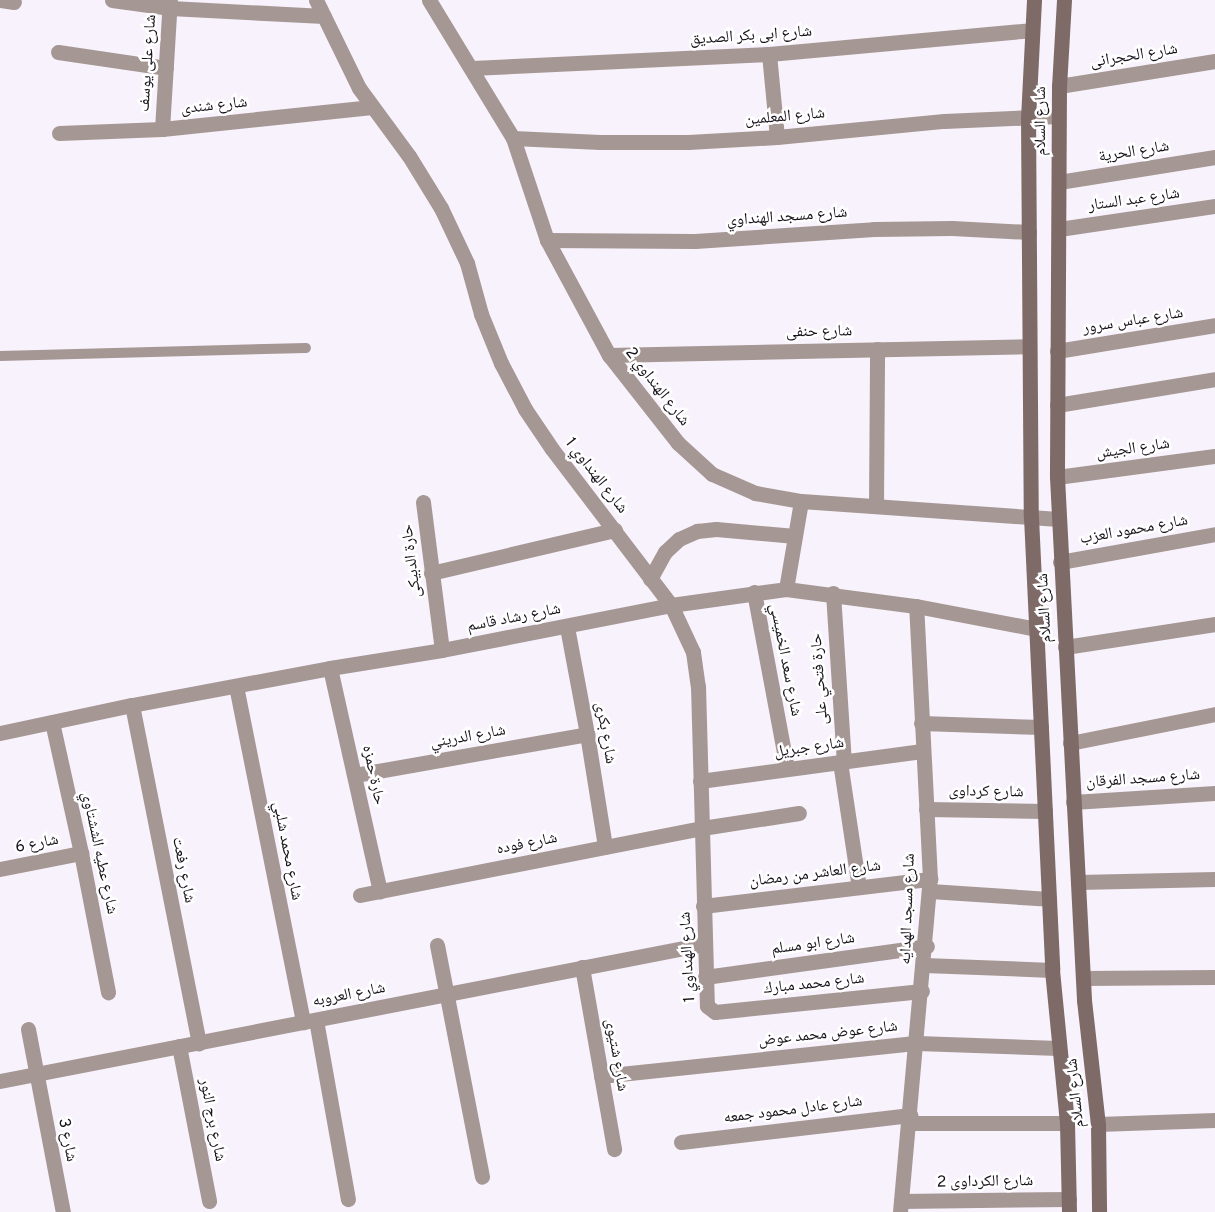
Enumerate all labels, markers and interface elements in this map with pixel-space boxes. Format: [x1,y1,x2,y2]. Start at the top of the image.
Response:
street label: شارع على يوسف [135,14,161,112]
street label: شارع ابى بكر الصديق [689,22,813,50]
street label: شارع الحجرانى [1089,40,1179,72]
street label: شارع السلام [1031,86,1051,156]
street label: شارع شندى [180,93,248,119]
street label: شارع المعلمين [744,104,826,130]
street label: شارع الحرية [1097,137,1171,167]
street label: شارع عبد الستار [1087,184,1181,216]
street label: شارع مسجد الهنداوي [726,203,848,231]
street label: شارع عباس سرور [1081,304,1185,338]
street label: شارع حنفى [786,322,852,342]
street label: شارع الهنداوي 2 [620,344,694,430]
street label: شارع الهنداوي 1 [561,434,631,518]
street label: شارع الجيش [1095,434,1171,464]
street label: شارع محمود العزب [1079,511,1189,549]
street label: حارة الدبيكى [398,523,426,599]
street label: شارع السلام [1034,573,1056,643]
street label: شارع رشاد قاسم [466,600,562,636]
street label: شارع سعد الخميسي [765,602,805,718]
street label: حارة فتحي على [807,633,833,725]
street label: شارع بكرى [590,701,620,765]
street label: شارع الدريني [429,721,507,753]
street label: شارع جبريل [773,734,845,762]
street label: حارة حمزه [357,743,389,807]
street label: شارع مسجد الفرقان [1085,765,1201,793]
street label: شارع كرداوى [948,782,1024,802]
street label: شارع عطيه الششتاوي [77,790,121,916]
street label: شارع محمد شلبي [268,800,306,902]
street label: شارع فوده [495,829,559,859]
street label: شارع 6 [14,830,60,858]
street label: شارع رفعت [167,835,199,905]
street label: شارع مسجد الهدايه [896,853,920,965]
street label: شارع العاشر من رمضان [748,856,882,892]
street label: شارع الهنداوي 1 [676,911,700,1003]
street label: شارع ابو مسلم [770,929,856,959]
street label: شارع محمد مبارك [763,969,865,999]
street label: شارع العروبه [311,979,387,1011]
street label: شارع شتيوى [600,1017,632,1093]
street label: شارع عوض محمد عوض [757,1017,899,1051]
street label: شارع السلام [1063,1057,1089,1129]
street label: شارع برج النور [195,1077,229,1163]
street label: شارع عادل محمود جمعه [723,1092,863,1128]
street label: شارع 3 [53,1117,81,1163]
street label: شارع الكرداوى 2 [937,1172,1033,1192]

